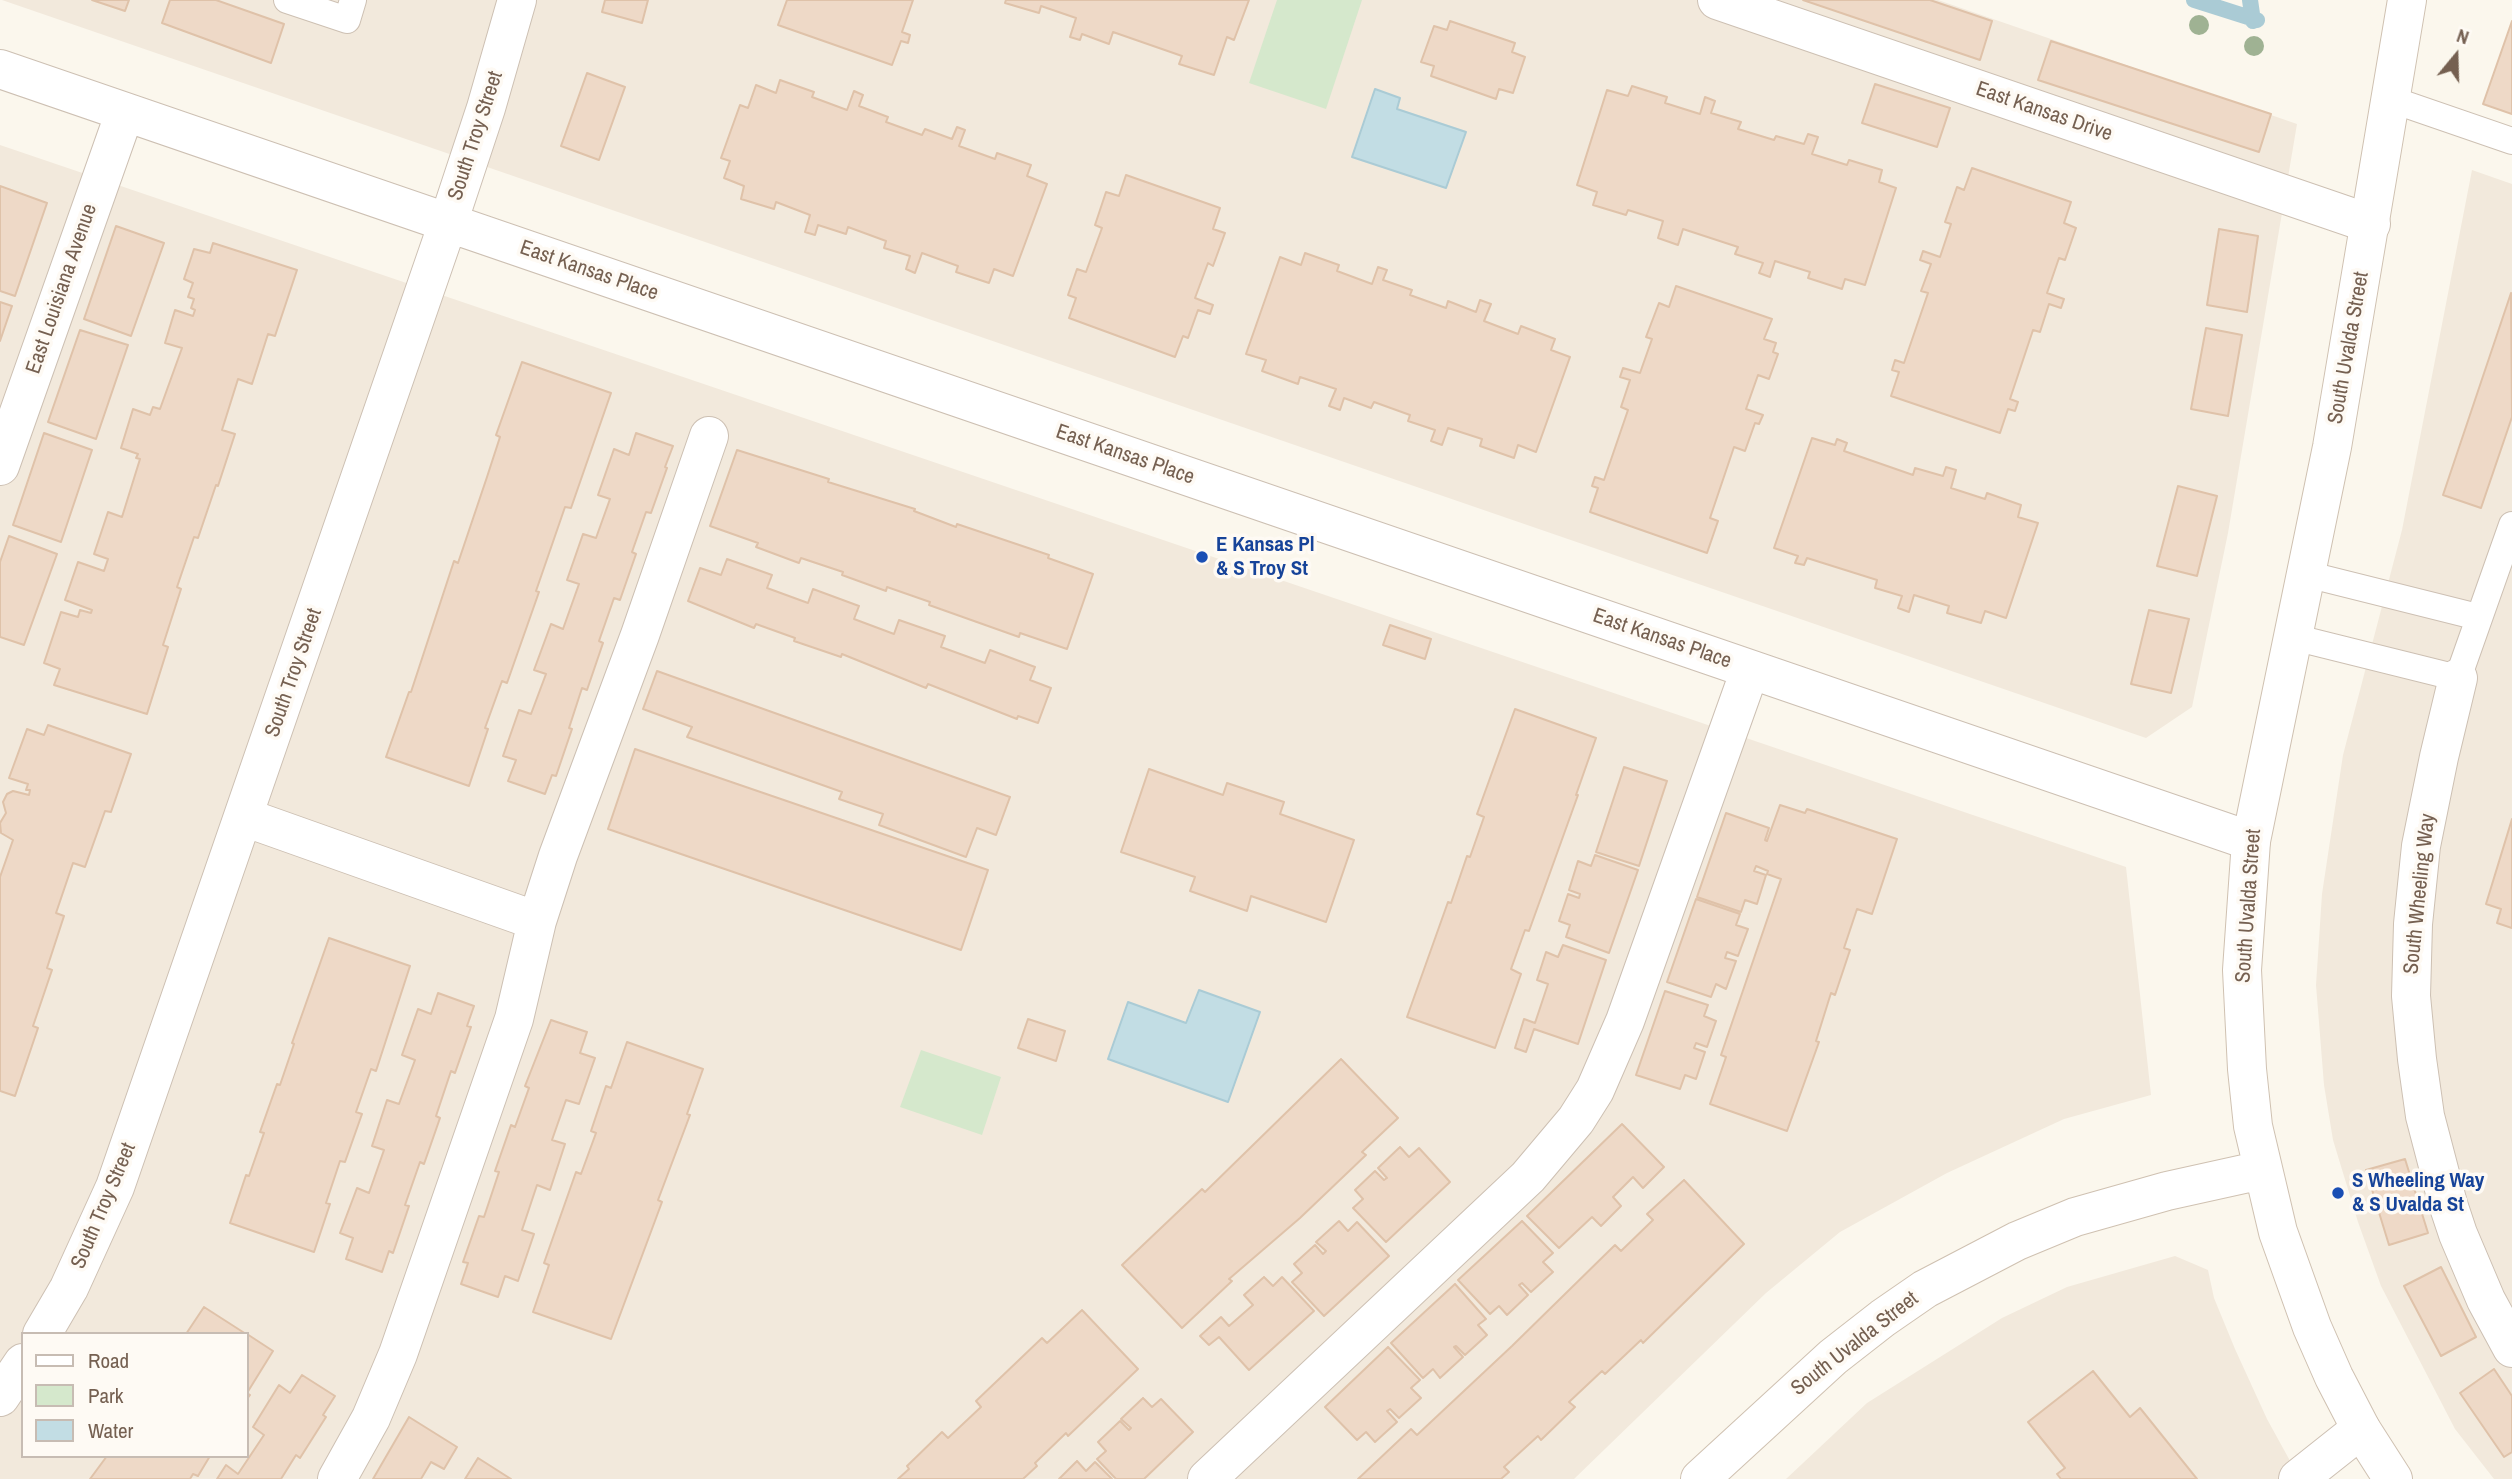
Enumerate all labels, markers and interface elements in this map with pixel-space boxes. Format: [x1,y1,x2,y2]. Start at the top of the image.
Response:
north arrow [2421,21,2491,91]
text: N [2453,22,2472,50]
street label: South Troy Street [443,68,509,204]
street label: East Kansas Drive [1972,77,2116,147]
street label: East Louisiana Avenue [21,201,103,377]
street label: East Kansas Place [517,236,661,306]
street label: South Uvalda Street [2323,270,2375,426]
street label: East Kansas Place [1053,420,1197,490]
place label: E Kansas Pl & S Troy St [1216,532,1315,582]
marker: E Kansas Pl & S Troy St [1194,549,1210,565]
street label: East Kansas Place [1590,604,1734,674]
street label: South Troy Street [260,605,328,741]
street label: South Wheeling Way [2399,813,2441,975]
street label: South Uvalda Street [2231,828,2267,984]
street label: South Troy Street [66,1139,142,1273]
place label: S Wheeling Way & S Uvalda St [2352,1168,2484,1218]
marker: S Wheeling Way & S Uvalda St [2330,1185,2346,1201]
street label: South Uvalda Street [1787,1287,1923,1401]
legend [21,1332,248,1458]
text: Road [88,1346,129,1375]
text: Park [88,1381,123,1410]
text: Water [88,1416,133,1445]

